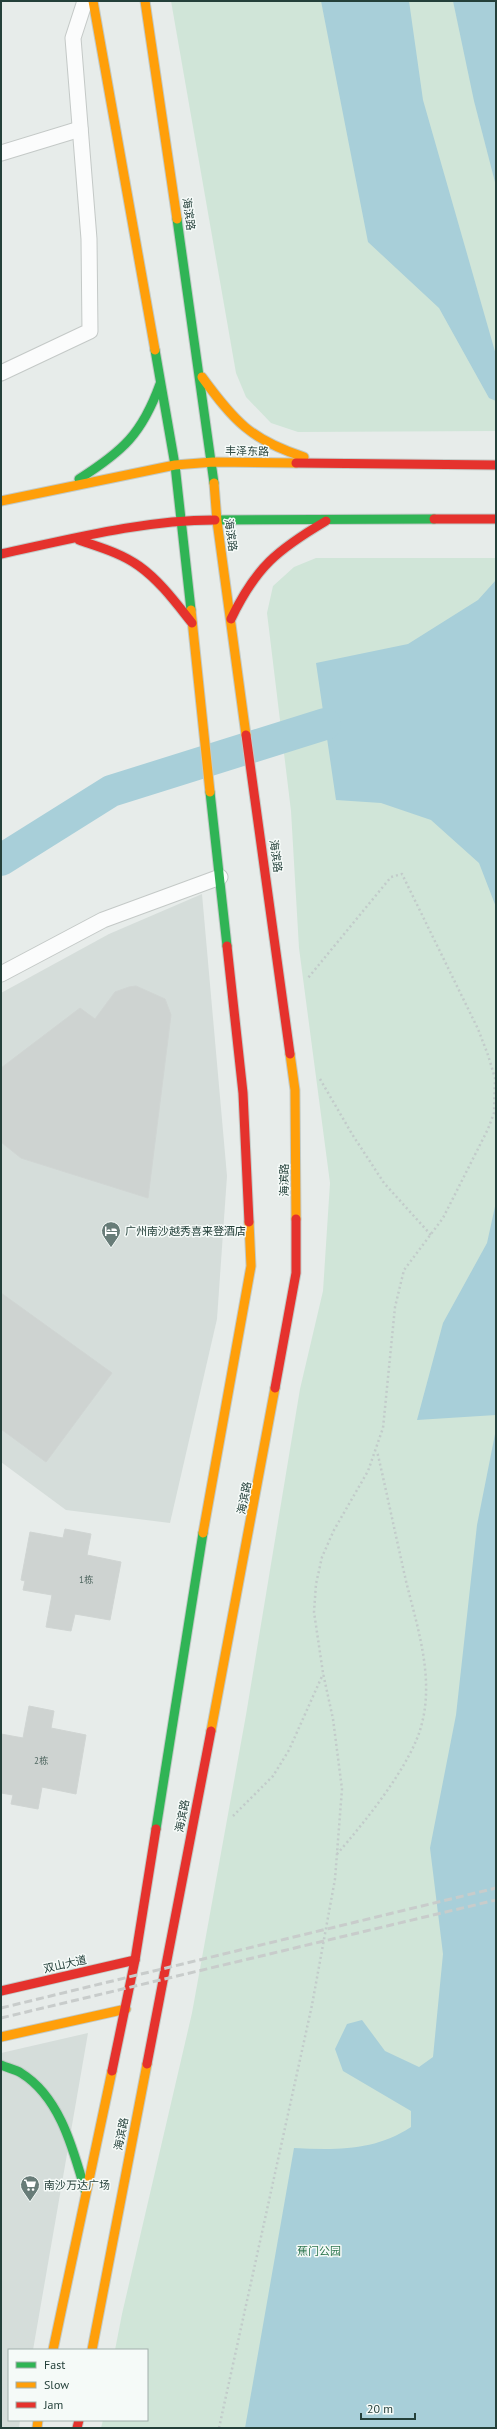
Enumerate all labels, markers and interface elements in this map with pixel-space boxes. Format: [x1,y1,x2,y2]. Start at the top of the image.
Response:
street label: 海滨路 [180,197,198,231]
street label: 丰泽东路 [225,444,269,458]
street label: 海滨路 [222,518,240,552]
street label: 海滨路 [267,839,285,873]
street label: 海滨路 [277,1164,291,1197]
hotel icon: 广州南沙越秀喜来登酒店 [100,1220,122,1248]
place label: 广州南沙越秀喜来登酒店 [125,1224,246,1238]
street label: 海滨路 [234,1480,254,1516]
house number: 1栋 [79,1574,93,1585]
house number: 2栋 [34,1755,48,1766]
street label: 海滨路 [172,1798,192,1834]
street label: 双山大道 [42,1952,88,1976]
street label: 海滨路 [111,2116,131,2152]
supermarket icon: 南沙万达广场 [19,2174,41,2202]
place label: 南沙万达广场 [44,2178,110,2192]
park label: 蕉门公园 [297,2244,341,2258]
legend [8,2349,148,2421]
text: Fast [44,2357,65,2372]
text: Slow [44,2377,69,2392]
scale bar [361,2395,415,2421]
text: Jam [43,2397,63,2412]
text: 20 m [367,2401,393,2416]

